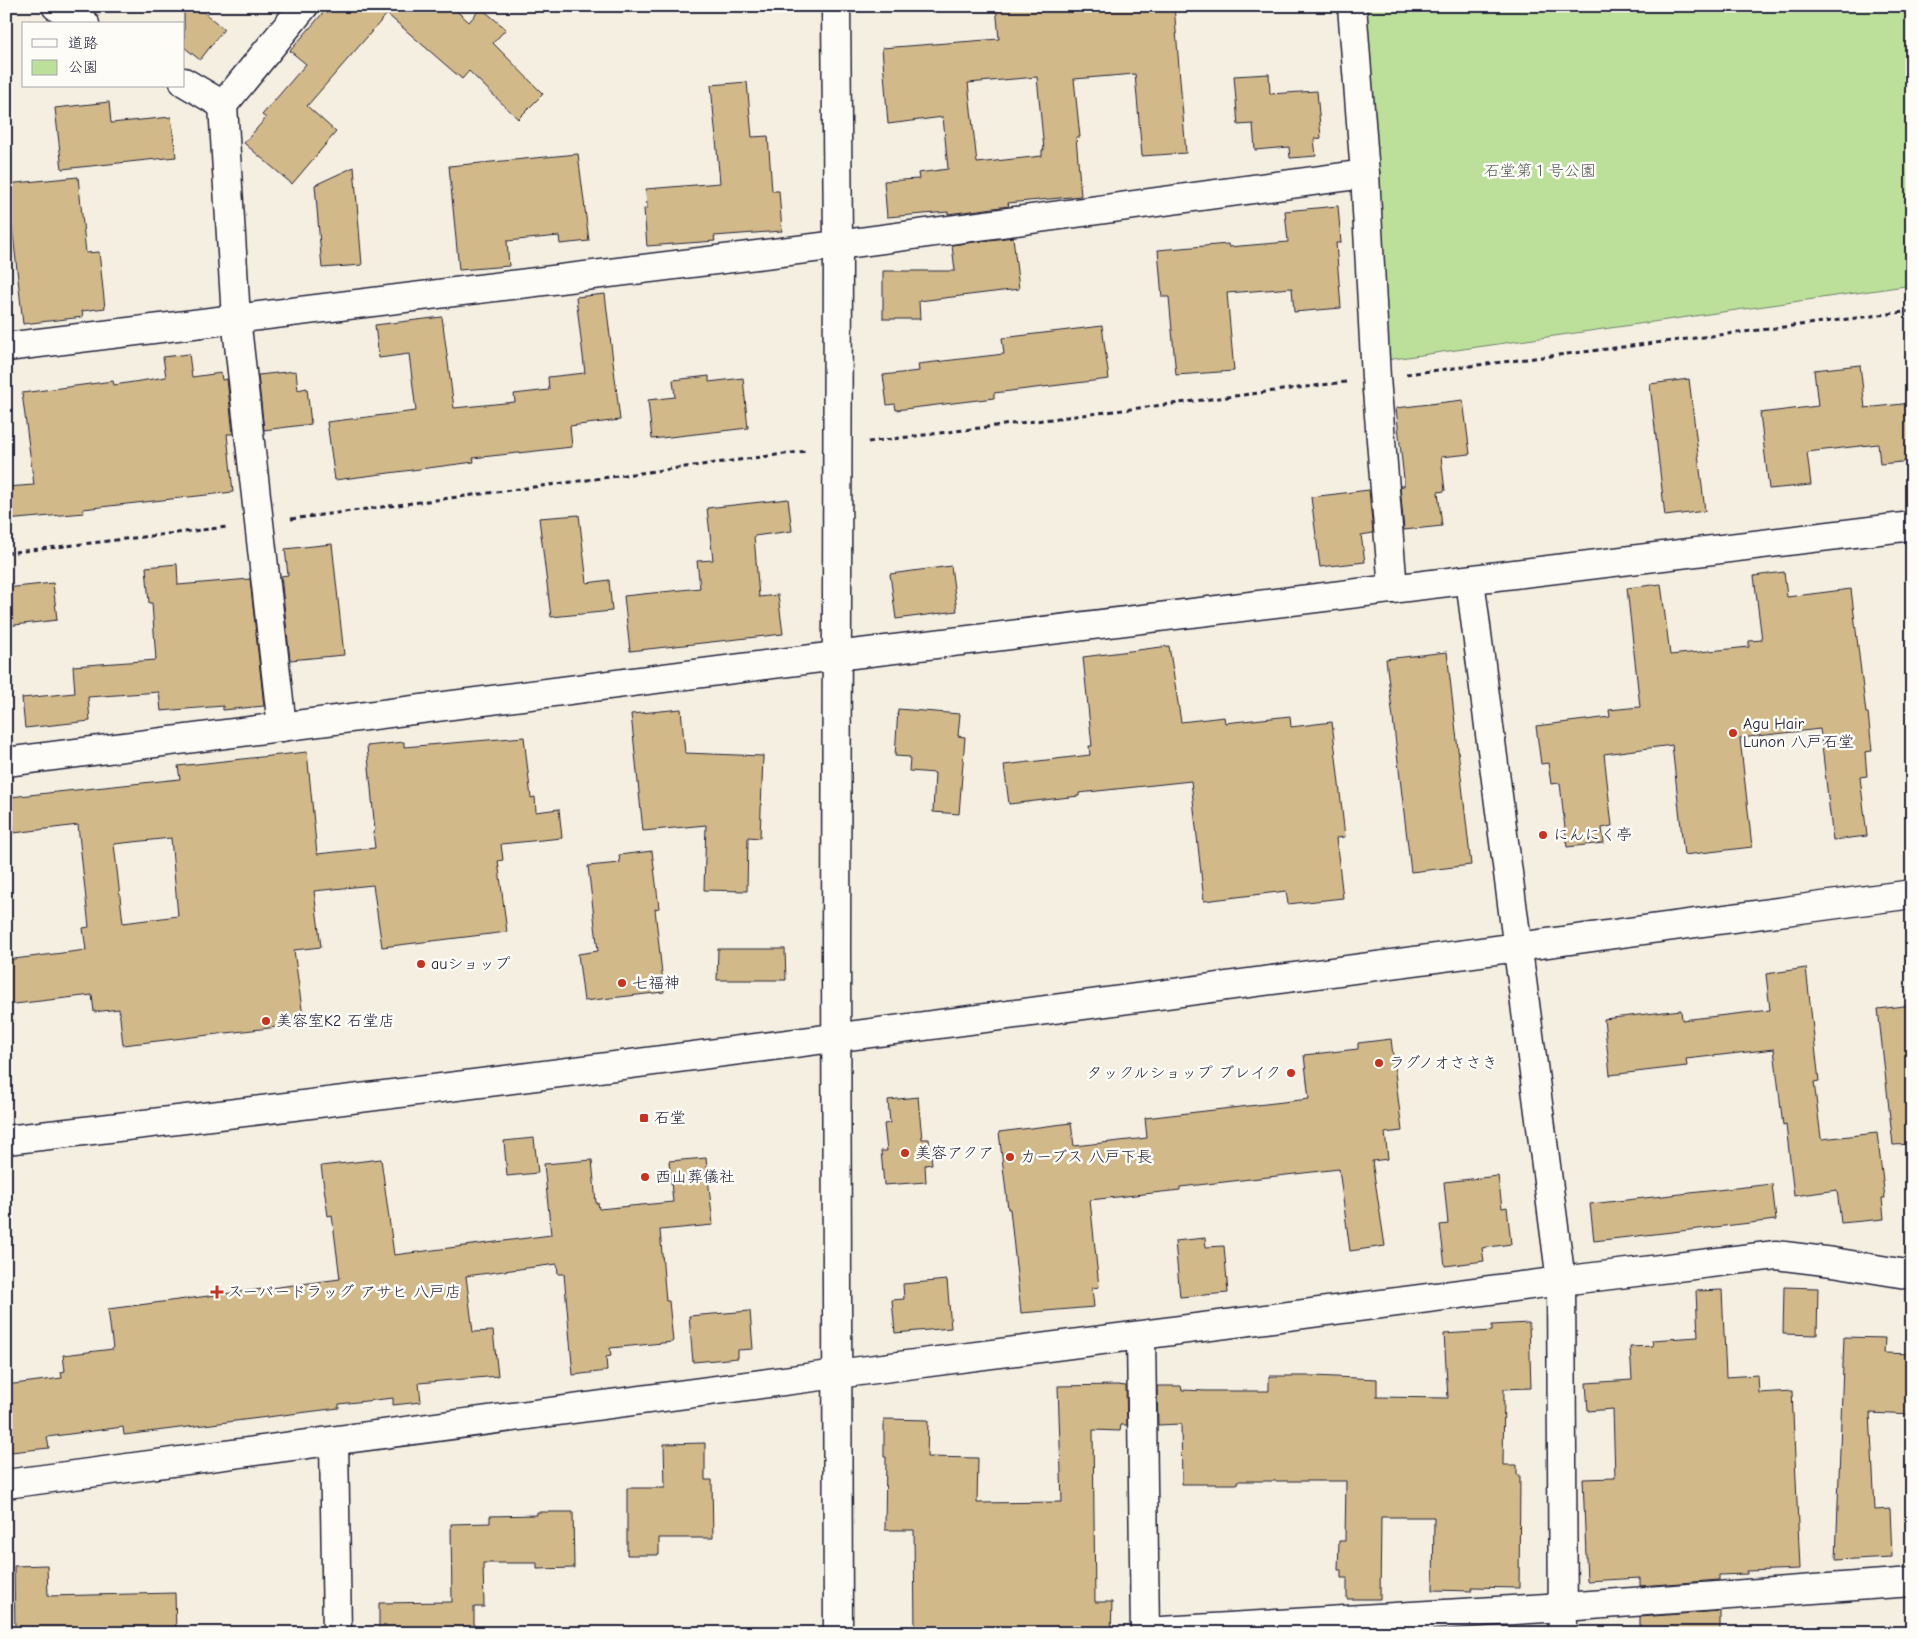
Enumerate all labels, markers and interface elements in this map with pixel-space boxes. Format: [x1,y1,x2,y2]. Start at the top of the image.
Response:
legend [22,22,185,88]
text: 道路 [68,34,98,52]
text: 公園 [68,58,98,76]
park label: 石堂第１号公園 [1484,162,1596,180]
place label: Agu Hair Lunon 八戸石堂 [1743,715,1855,751]
marker: Agu Hair Lunon 八戸石堂 [1727,727,1739,739]
place label: にんにく亭 [1553,826,1632,844]
marker: にんにく亭 [1537,829,1549,841]
place label: auショップ [431,955,511,973]
marker: auショップ [415,958,427,970]
place label: 七福神 [632,974,680,992]
marker: 七福神 [616,977,628,989]
place label: 美容室K2 石堂店 [276,1012,395,1030]
marker: 美容室K2 石堂店 [260,1015,272,1027]
place label: ラグノオささき [1389,1054,1498,1072]
marker: ラグノオささき [1373,1057,1385,1069]
place label: タックルショップ ブレイク [1087,1064,1281,1082]
marker: タックルショップ ブレイク [1285,1067,1297,1079]
place label: 石堂 [654,1109,686,1127]
marker: 石堂 [638,1112,650,1124]
place label: 美容アクア [915,1144,994,1162]
marker: 美容アクア [899,1147,911,1159]
place label: カーブス 八戸下長 [1020,1148,1152,1166]
marker: カーブス 八戸下長 [1004,1151,1016,1163]
place label: 西山葬儀社 [655,1168,735,1186]
marker: 西山葬儀社 [639,1171,651,1183]
place label: スーパードラッグ アサヒ 八戸店 [227,1283,461,1301]
marker: スーパードラッグ アサヒ 八戸店 [211,1286,223,1298]

